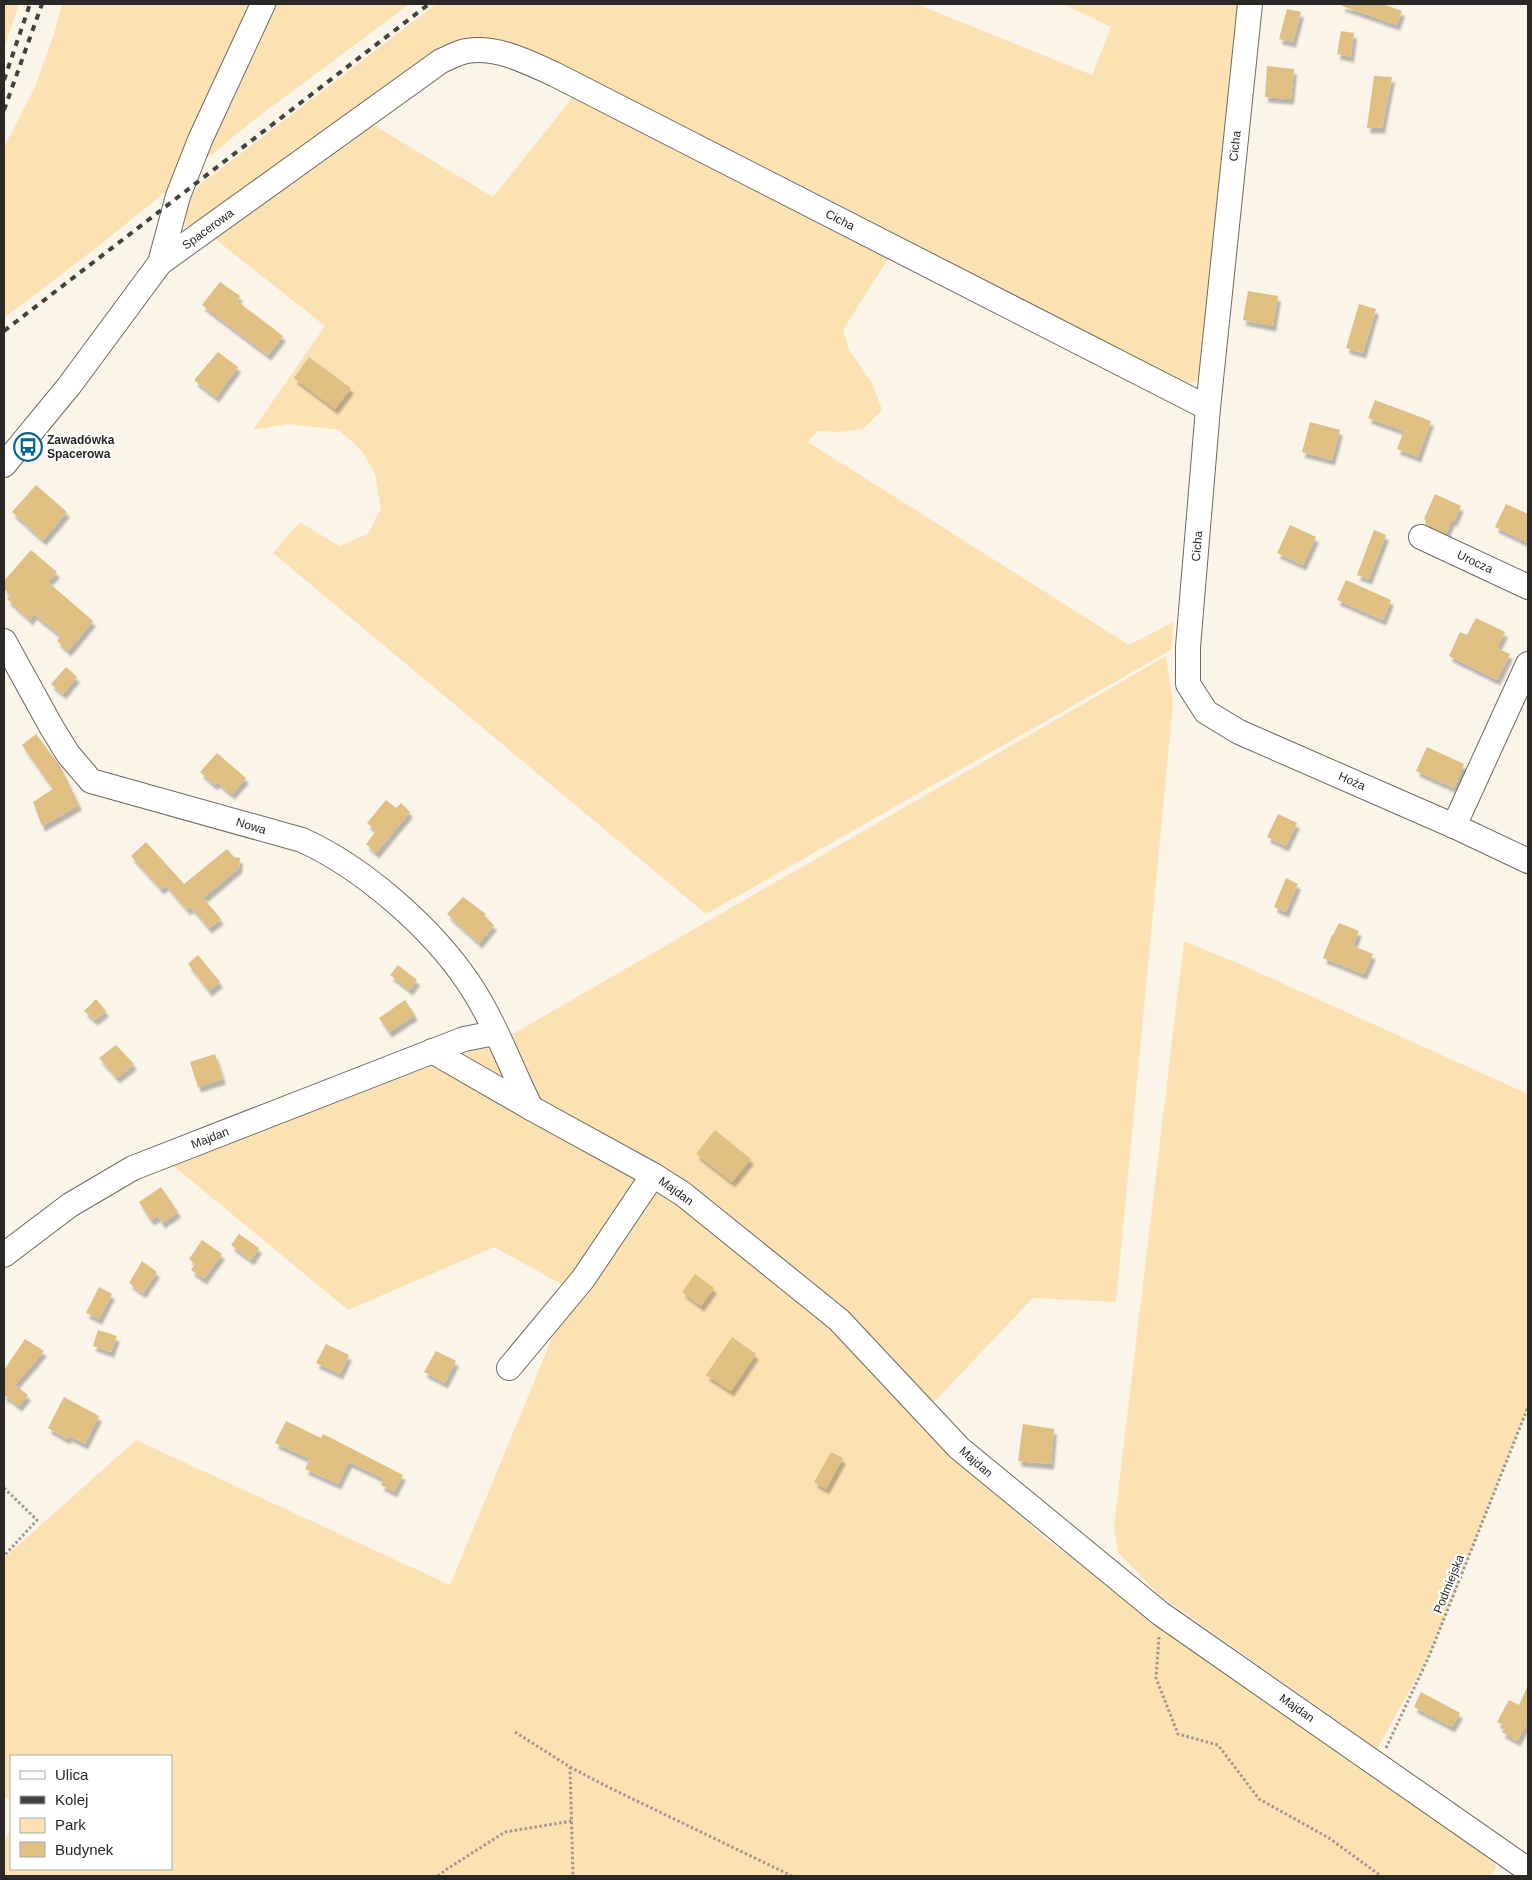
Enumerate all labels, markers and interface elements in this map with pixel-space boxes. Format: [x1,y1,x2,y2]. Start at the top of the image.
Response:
street label: Cicha [1226,130,1244,162]
street label: Spacerowa [180,206,237,252]
street label: Cicha [823,207,857,233]
bus stop icon: Zawadówka Spacerowa [13,432,43,462]
place label: Zawadówka Spacerowa [47,433,115,461]
street label: Cicha [1189,530,1205,562]
street label: Urocza [1455,548,1495,577]
street label: Hoża [1336,769,1368,793]
street label: Nowa [234,815,268,837]
street label: Majdan [189,1124,231,1152]
street label: Majdan [656,1174,696,1208]
street label: Majdan [957,1444,995,1480]
street label: Podmiejska [1431,1552,1467,1615]
street label: Majdan [1277,1691,1317,1725]
legend [10,1755,172,1870]
text: Ulica [55,1766,89,1783]
text: Kolej [55,1791,88,1808]
text: Park [55,1816,86,1833]
text: Budynek [55,1841,114,1858]

